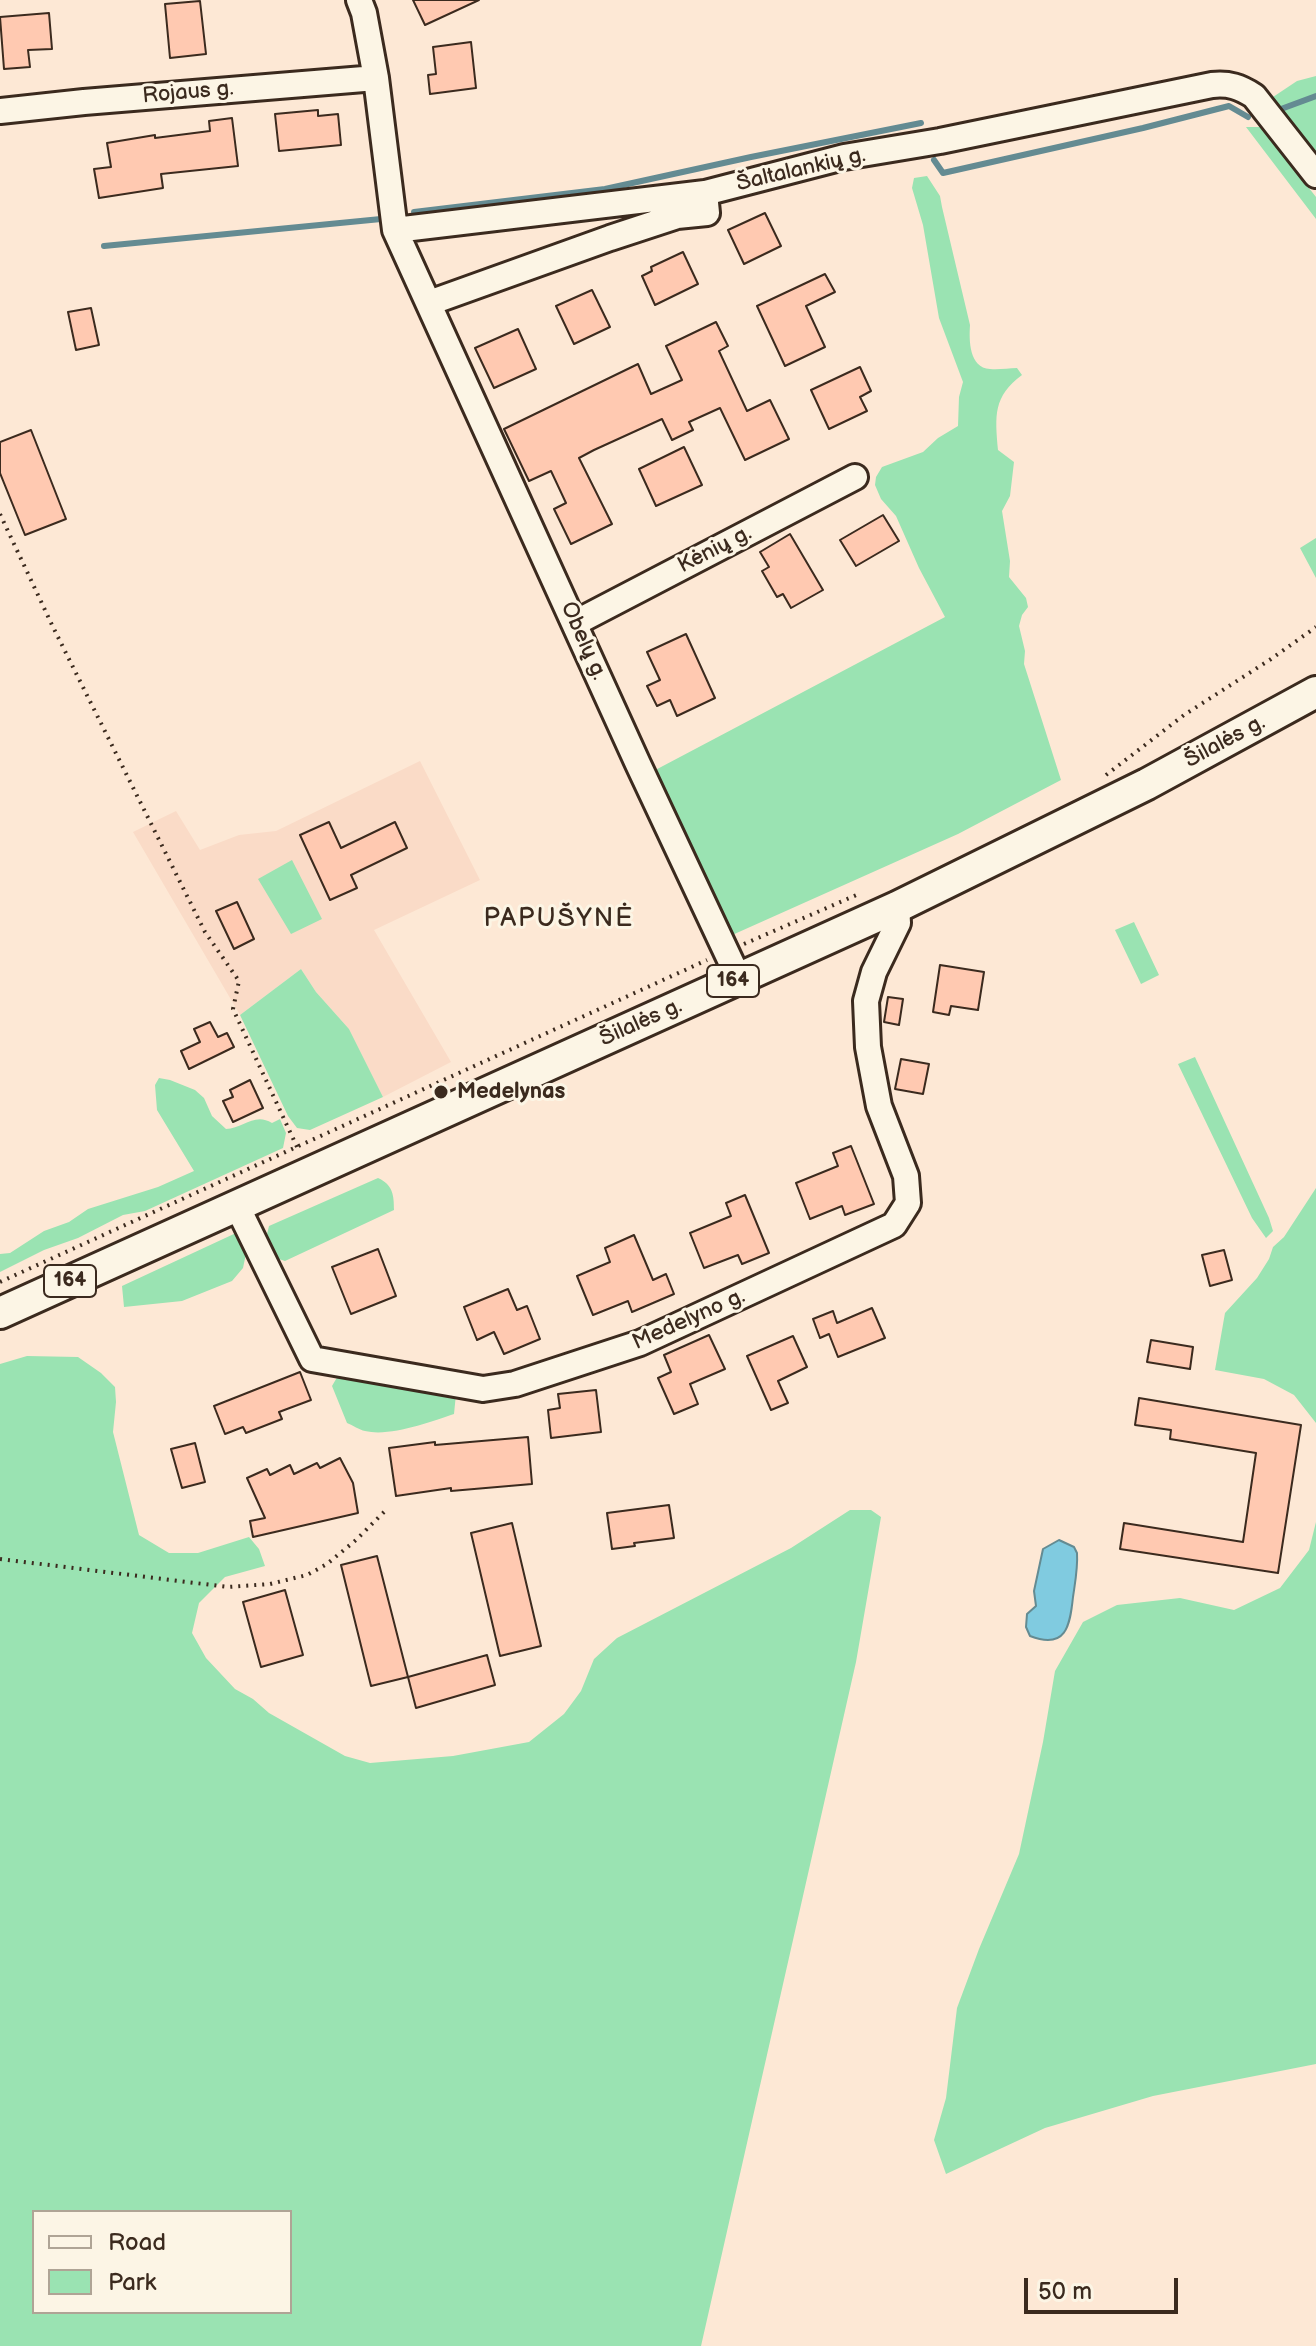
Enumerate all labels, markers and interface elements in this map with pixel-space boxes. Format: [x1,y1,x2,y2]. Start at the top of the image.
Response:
street label: Rojaus g. [141,76,235,110]
street label: Šaltalankių g. [734,142,868,198]
street label: Kėnių g. [674,520,756,580]
street label: Obelų g. [554,598,612,684]
street label: Šilalės g. [1180,710,1270,774]
district label: PAPUŠYNĖ [484,903,634,935]
road number: 164 [707,965,759,997]
street label: Šilalės g. [596,993,686,1053]
place label: Medelynas [457,1079,565,1105]
marker: Medelynas [432,1083,450,1101]
road number: 164 [44,1265,96,1297]
street label: Medelyno g. [629,1283,749,1357]
legend [32,2210,292,2314]
text: Road [108,2228,166,2257]
scale bar [1028,2262,1182,2312]
text: Park [108,2268,156,2297]
text: 50 m [1038,2277,1092,2306]

